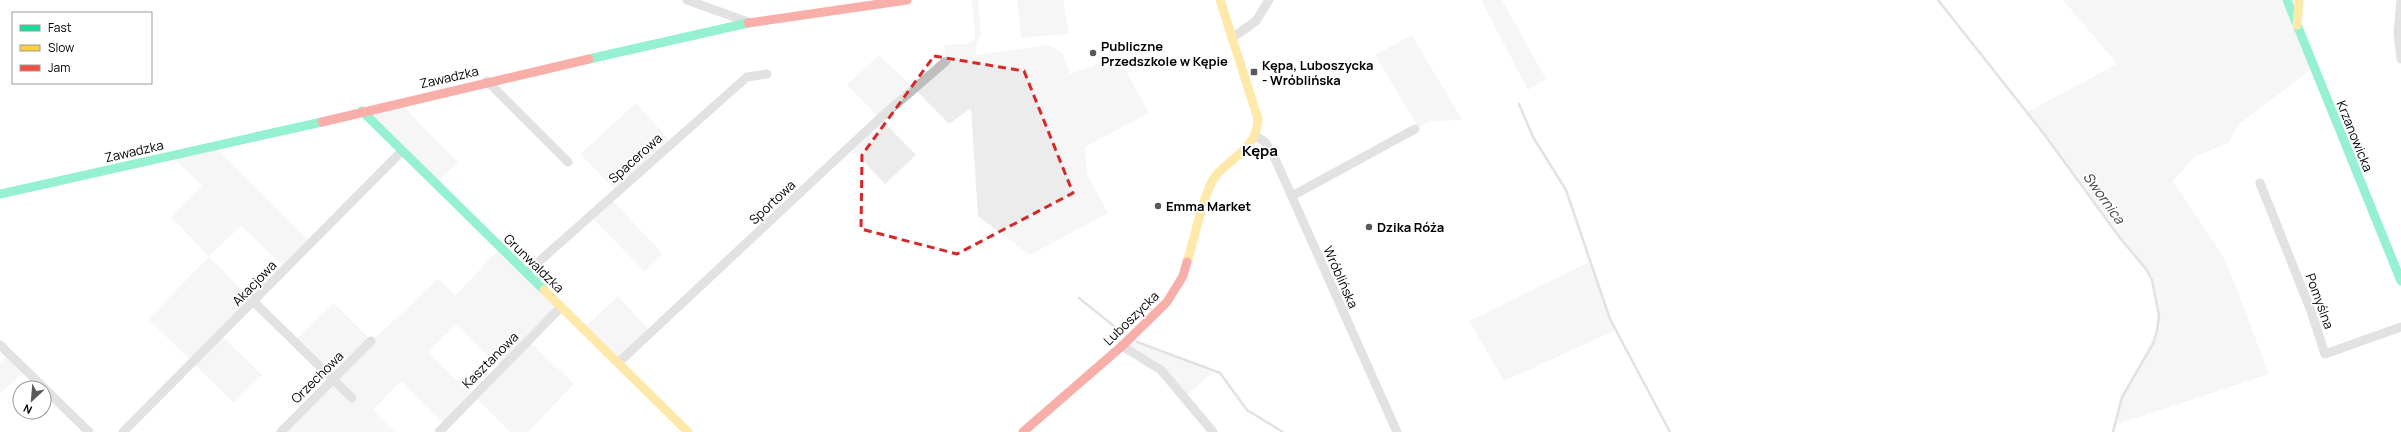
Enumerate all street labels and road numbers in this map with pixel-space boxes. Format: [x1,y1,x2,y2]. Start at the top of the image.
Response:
street label: Zawadzka [418,61,480,93]
street label: Krzanowicka [2333,98,2377,174]
street label: Spacerowa [604,129,666,187]
street label: Zawadzka [103,135,165,167]
street label: Sportowa [745,176,799,228]
street label: Grunwaldzka [500,230,568,296]
street label: Wróblińska [1319,243,1363,311]
street label: Akacjowa [228,256,280,310]
street label: Pomyślna [2302,271,2338,331]
street label: Luboszycka [1099,287,1163,349]
street label: Kasztanowa [458,328,522,392]
street label: Orzechowa [287,347,347,407]

